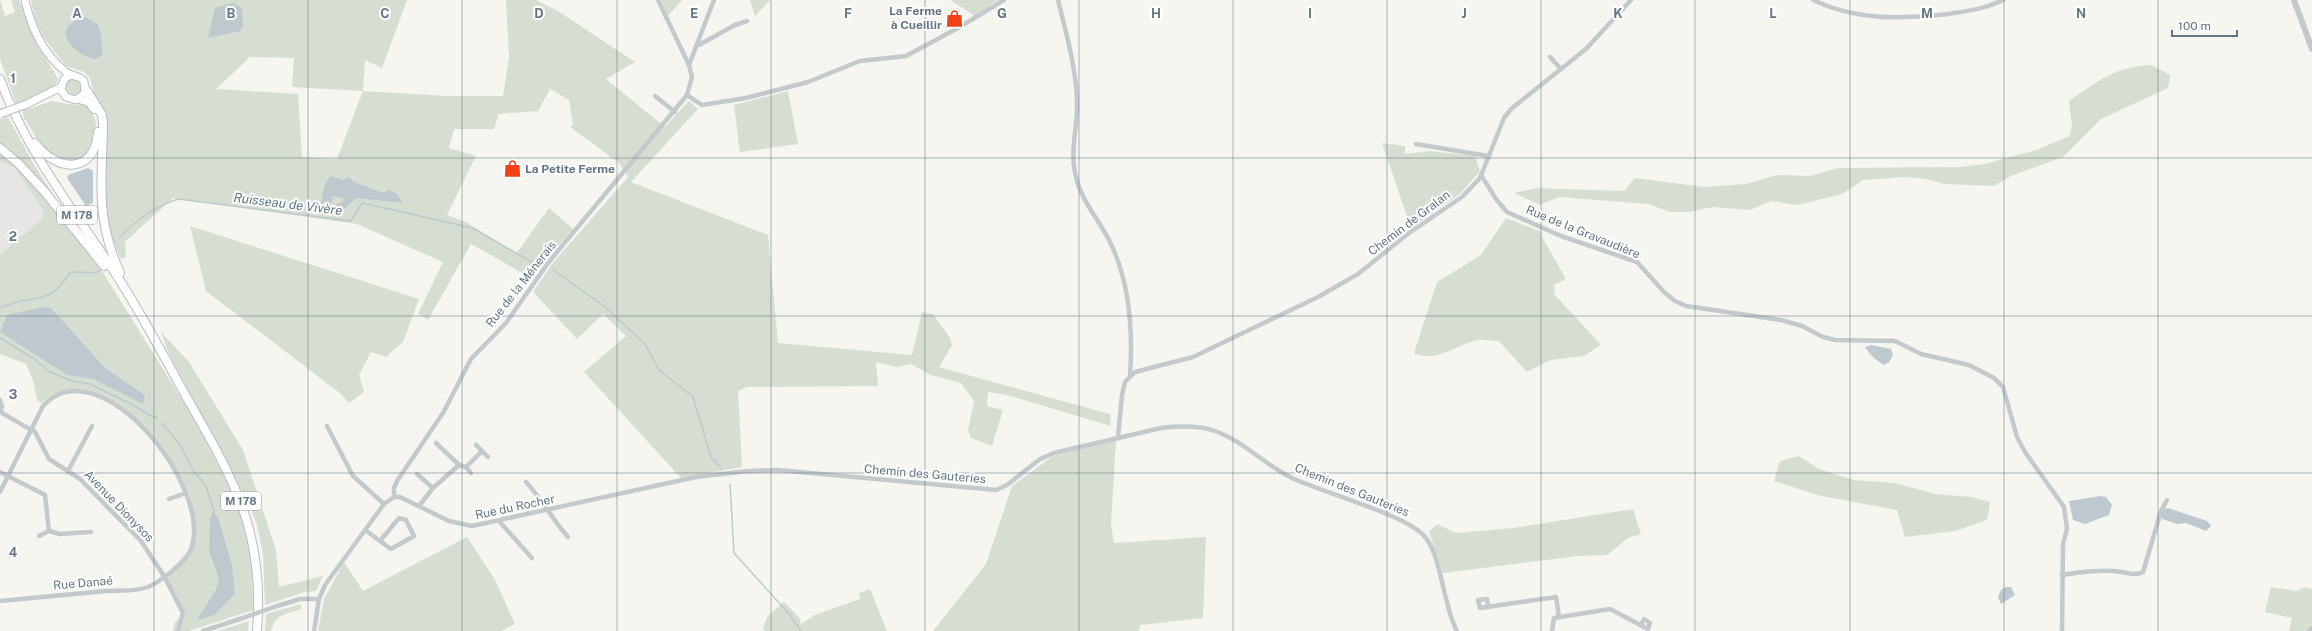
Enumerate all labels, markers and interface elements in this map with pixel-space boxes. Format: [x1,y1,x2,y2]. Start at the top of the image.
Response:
place label: La Ferme à Cueillir [889,4,942,32]
text: A [72,6,82,21]
text: B [227,6,236,21]
text: C [380,6,390,21]
text: D [534,6,544,21]
text: E [690,6,698,21]
text: F [844,6,852,21]
text: G [997,6,1007,21]
text: H [1151,6,1161,21]
text: I [1308,6,1312,21]
text: J [1461,6,1467,21]
text: K [1613,6,1623,21]
text: L [1769,6,1777,21]
text: M [1921,6,1933,21]
text: N [2076,6,2086,21]
shop icon: La Ferme à Cueillir [945,8,965,28]
scale bar [2172,12,2237,38]
text: 100 m [2178,19,2211,33]
text: 1 [10,71,16,86]
shop icon: La Petite Ferme [502,159,522,179]
place label: La Petite Ferme [525,162,615,176]
street label: Chemin de Gralan [1365,188,1453,258]
water label: Ruisseau de Vivère [233,190,343,218]
street label: Rue de la Gravaudière [1524,203,1642,261]
road number: M 178 [57,206,97,224]
text: 2 [9,229,17,244]
street label: Rue de la Ménerais [483,238,559,330]
text: 3 [9,387,18,402]
street label: Chemin des Gauteries [1293,461,1411,519]
street label: Chemin des Gauteries [864,462,986,486]
street label: Avenue Dionysos [81,467,157,545]
road number: M 178 [221,492,261,510]
street label: Rue du Rocher [474,492,556,522]
text: 4 [9,545,18,560]
street label: Rue Danaé [53,573,114,593]

